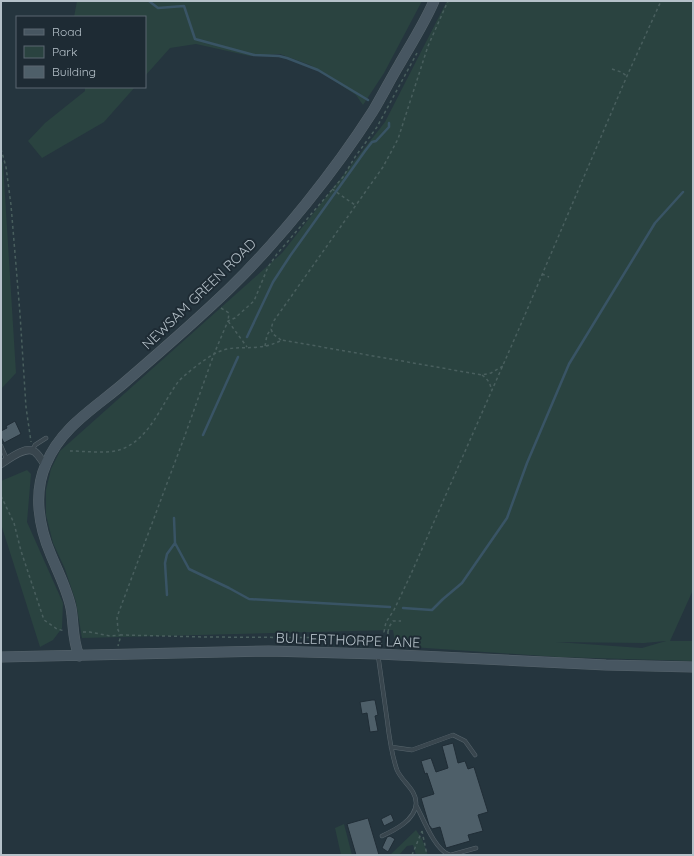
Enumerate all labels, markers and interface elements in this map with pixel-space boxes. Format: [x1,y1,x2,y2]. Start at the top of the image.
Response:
legend [16,16,146,88]
text: Road [52,24,82,39]
text: Park [52,44,77,59]
text: Building [52,64,96,79]
street label: NEWSAM GREEN ROAD [138,235,260,353]
street label: BULLERTHORPE LANE [275,628,421,652]

